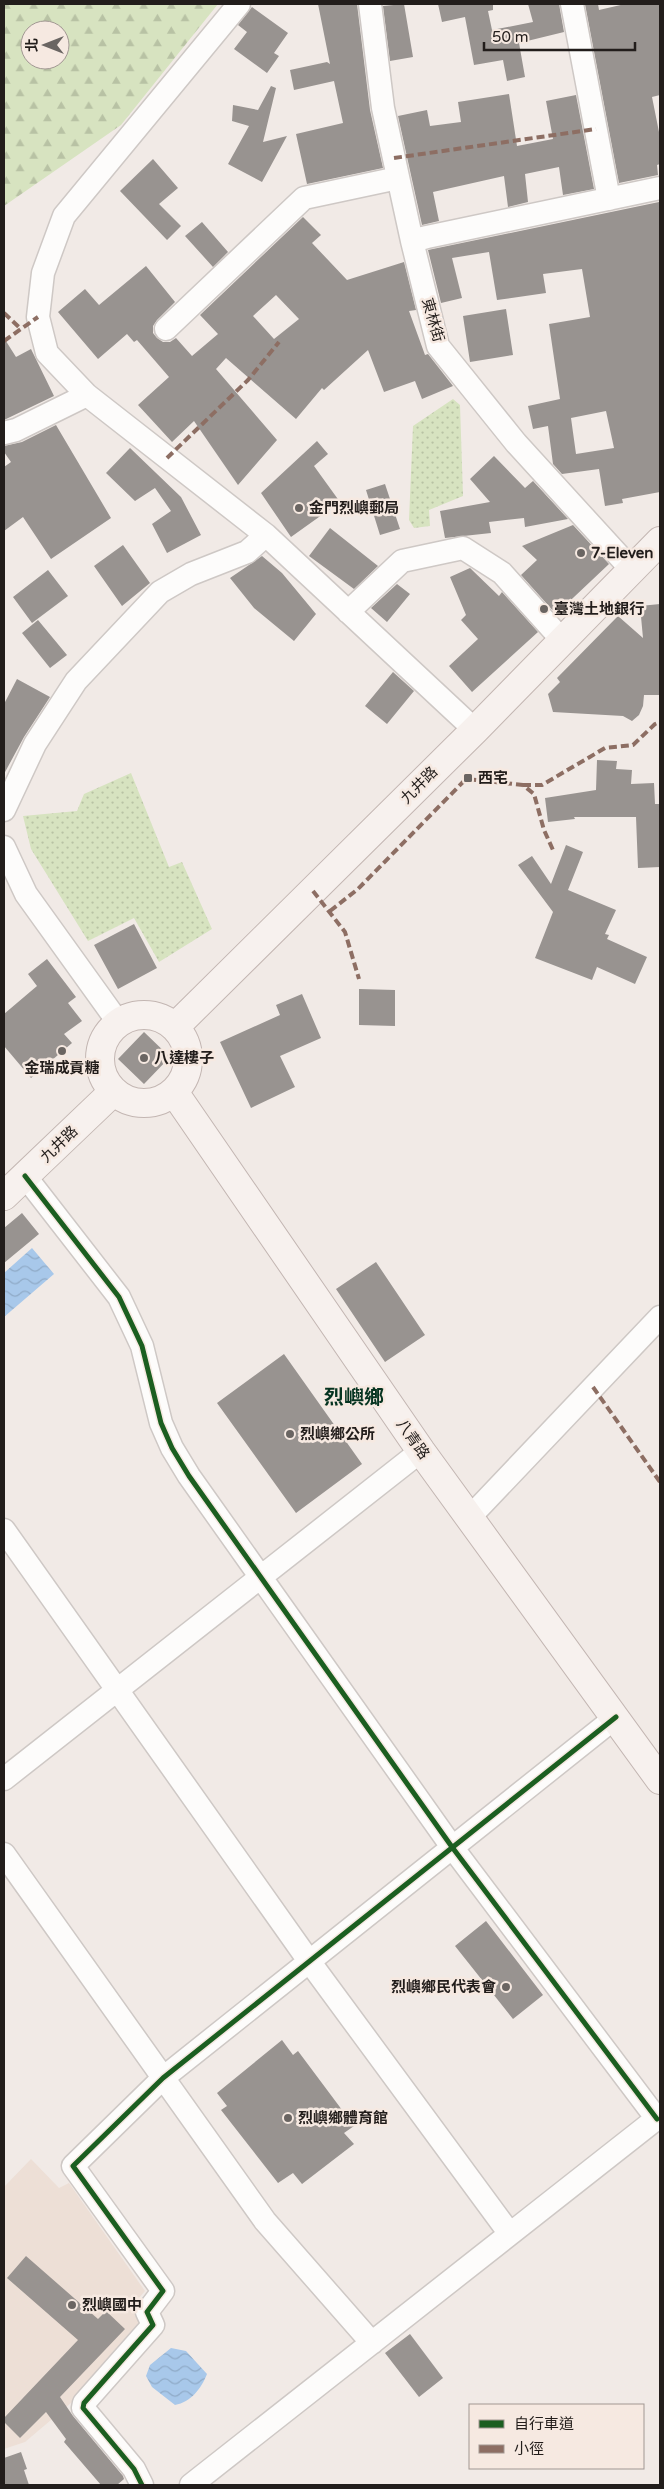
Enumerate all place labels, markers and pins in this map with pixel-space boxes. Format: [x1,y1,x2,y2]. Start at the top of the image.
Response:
place label: 金門烈嶼郵局 [309,499,399,517]
marker: 金門烈嶼郵局 [293,502,305,514]
place label: 7-Eleven [591,544,653,562]
marker: 7-Eleven [575,547,587,559]
place label: 臺灣土地銀行 [554,600,644,618]
marker: 臺灣土地銀行 [538,603,550,615]
place label: 西宅 [478,769,508,787]
marker: 西宅 [462,772,474,784]
marker: 金瑞成貢糖 [56,1045,68,1057]
place label: 八達樓子 [154,1049,214,1067]
marker: 八達樓子 [138,1052,150,1064]
place label: 金瑞成貢糖 [24,1059,100,1077]
place label: 烈嶼鄉公所 [300,1425,375,1443]
marker: 烈嶼鄉公所 [284,1428,296,1440]
place label: 烈嶼鄉民代表會 [391,1978,496,1996]
marker: 烈嶼鄉民代表會 [500,1981,512,1993]
place label: 烈嶼鄉體育館 [298,2109,388,2127]
marker: 烈嶼鄉體育館 [282,2112,294,2124]
place label: 烈嶼國中 [82,2296,142,2314]
marker: 烈嶼國中 [66,2299,78,2311]

